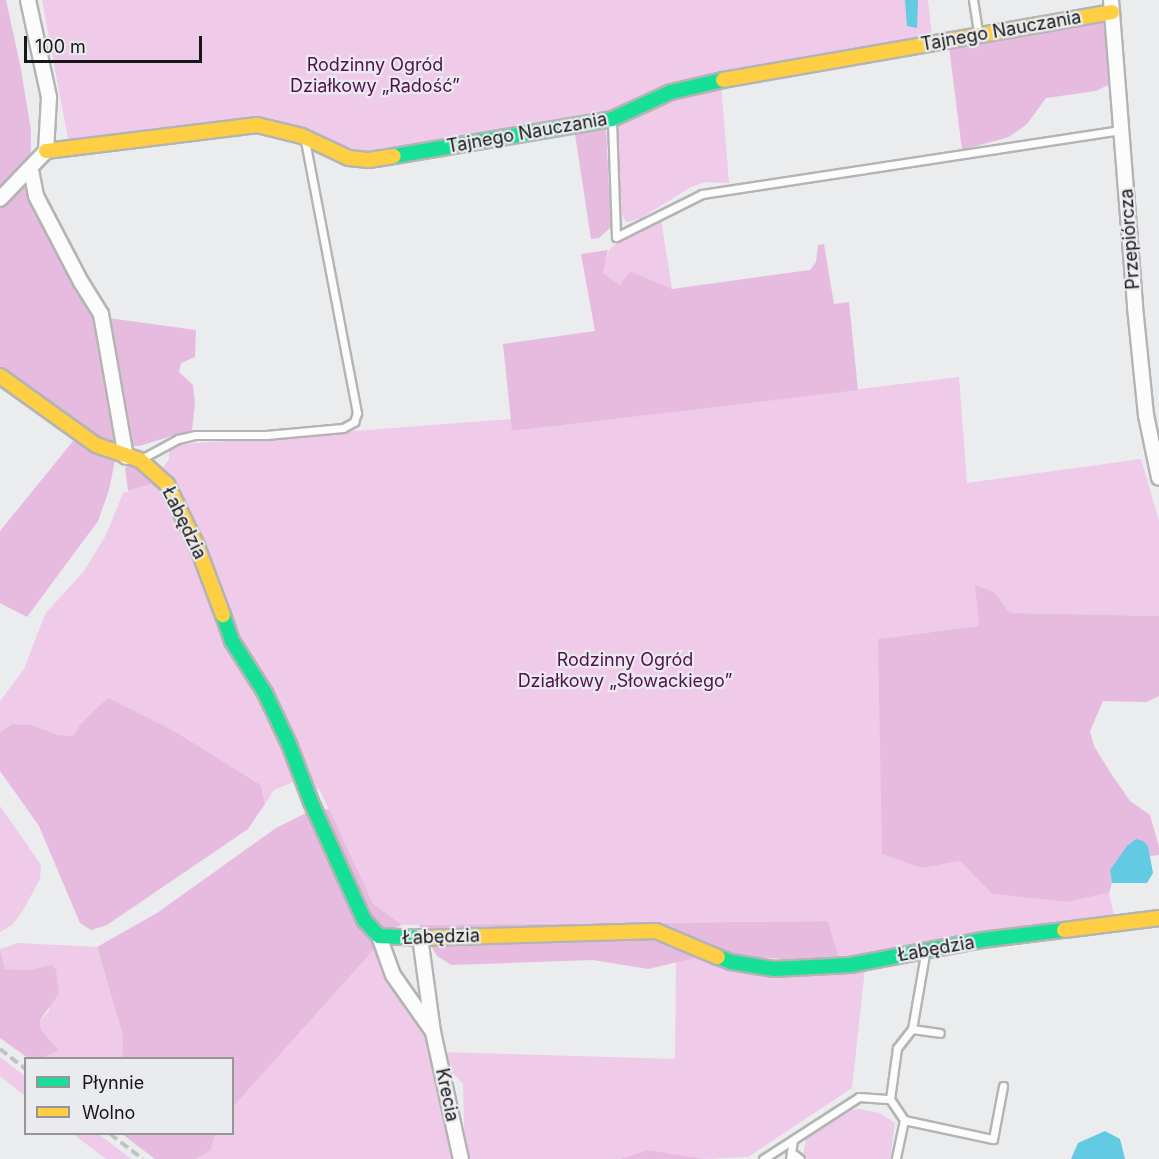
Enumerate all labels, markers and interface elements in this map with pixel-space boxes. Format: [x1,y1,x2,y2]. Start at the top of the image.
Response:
street label: Tajnego Nauczania [919,6,1083,56]
scale bar [27,24,206,62]
text: 100 m [35,36,86,57]
park label: Rodzinny Ogród Działkowy „Radość” [290,55,460,98]
street label: Tajnego Nauczania [445,108,609,158]
street label: Przepiórcza [1116,188,1144,290]
street label: Łabędzia [157,483,211,563]
park label: Rodzinny Ogród Działkowy „Słowackiego” [518,650,732,692]
street label: Łabędzia [402,925,480,949]
street label: Łabędzia [896,932,976,966]
legend [24,1057,234,1135]
street label: Krecia [431,1066,463,1124]
text: Płynnie [82,1072,144,1093]
text: Wolno [82,1102,135,1123]

